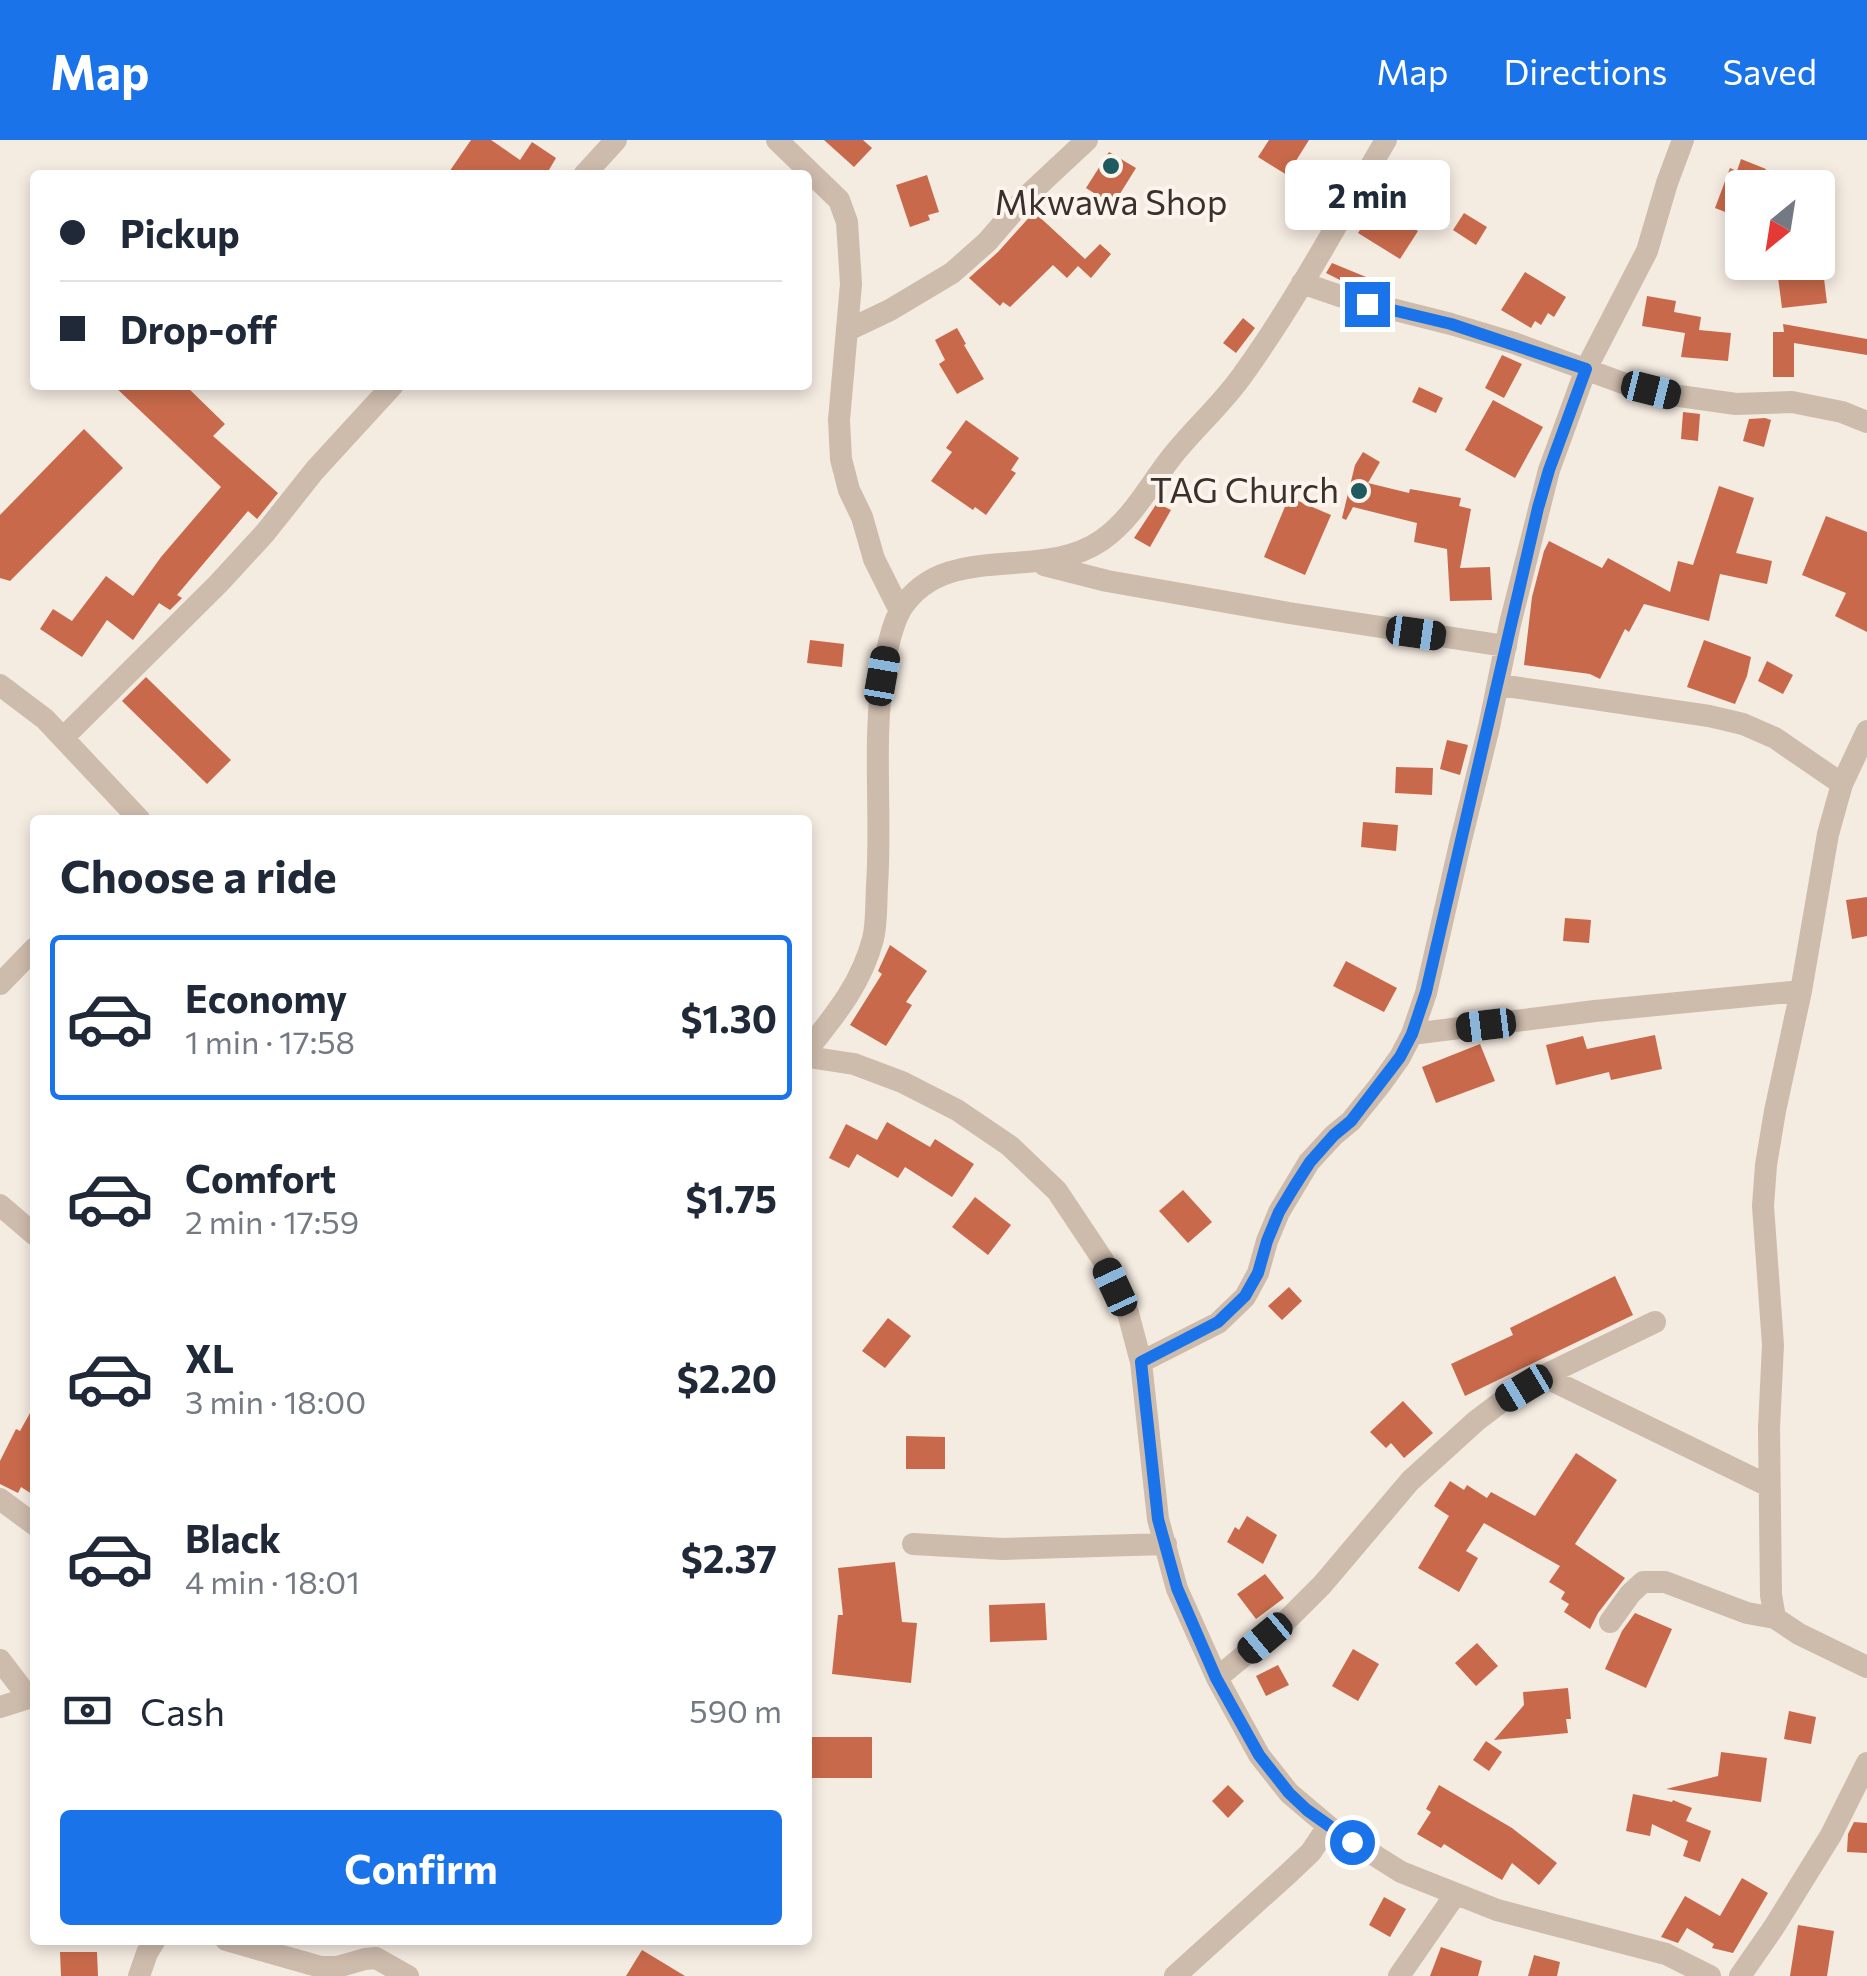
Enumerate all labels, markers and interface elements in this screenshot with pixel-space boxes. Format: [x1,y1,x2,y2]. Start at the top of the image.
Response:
text: Map [50,41,149,100]
text: Map [1376,49,1448,92]
text: Directions [1503,49,1668,92]
text: Saved [1723,49,1817,92]
marker: Mkwawa Shop [1100,155,1122,177]
callout: 2 min [1284,159,1450,229]
north arrow [1725,170,1835,280]
map controls [1725,170,1835,280]
text: 2 min [1328,175,1407,215]
place label: Mkwawa Shop [995,179,1227,222]
text: Pickup [120,209,240,256]
route end [1345,282,1390,327]
text: Drop-off [120,305,277,352]
car [1618,368,1684,412]
place label: TAG Church [1150,467,1339,510]
marker: TAG Church [1348,480,1370,502]
car [1384,614,1448,652]
car [862,644,902,708]
text: Choose a ride [60,847,337,902]
icon: car [65,973,155,1063]
text: Economy [185,974,347,1021]
text: $1.30 [681,994,777,1041]
car [1454,1006,1518,1044]
text: 1 min · 17:58 [185,1021,355,1061]
icon: car [65,1153,155,1243]
text: Comfort [185,1154,336,1201]
text: $1.75 [686,1174,777,1221]
text: 2 min · 17:59 [185,1201,359,1241]
car [1089,1253,1141,1321]
icon: car [65,1333,155,1423]
text: XL [185,1334,234,1381]
text: $2.20 [677,1354,777,1401]
car [1491,1360,1557,1416]
text: 3 min · 18:00 [185,1381,366,1421]
icon: car [65,1513,155,1603]
text: Black [185,1514,281,1561]
text: $2.37 [681,1534,777,1581]
text: 4 min · 18:01 [185,1561,360,1601]
car [1232,1607,1298,1669]
icon: cash [60,1683,115,1738]
text: Cash [140,1687,225,1734]
text: 590 m [689,1690,782,1730]
button: Confirm [60,1810,782,1925]
route start [1330,1820,1375,1865]

